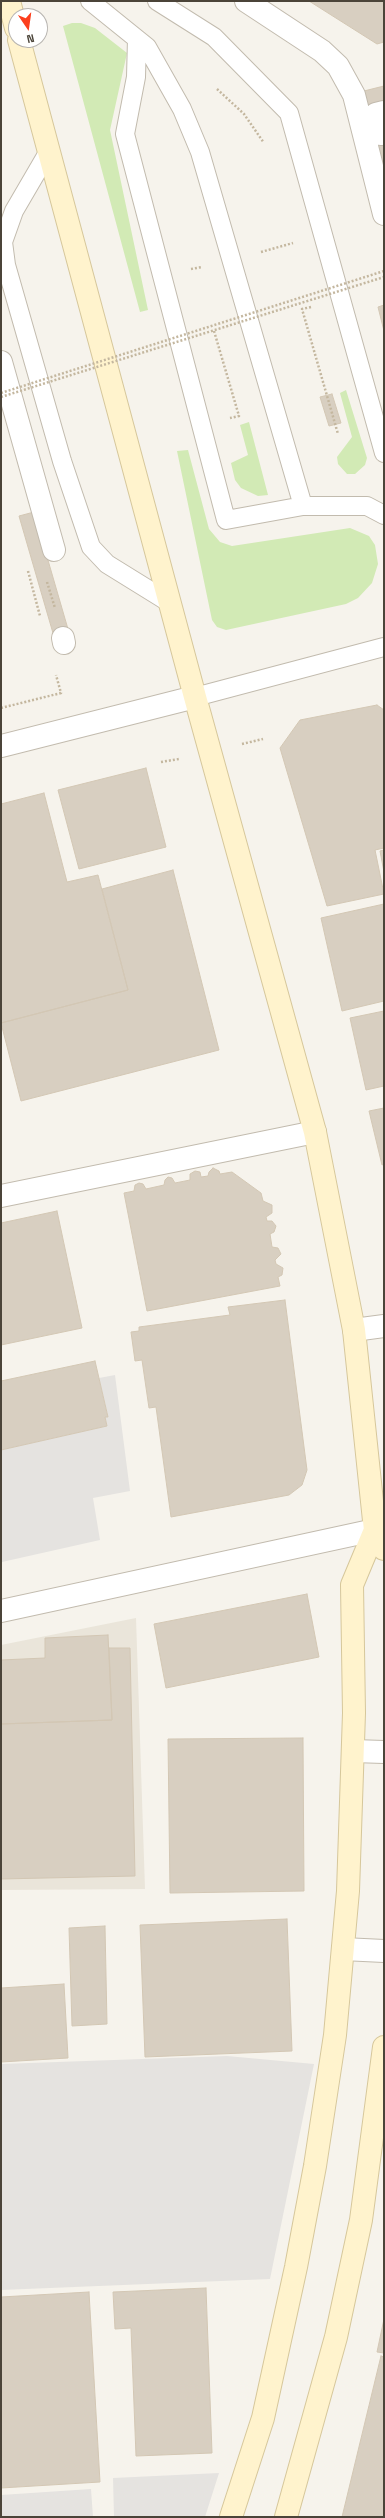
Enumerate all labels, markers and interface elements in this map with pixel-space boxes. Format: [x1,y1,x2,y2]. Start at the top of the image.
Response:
north arrow [8,8,48,48]
text: N [25,31,36,46]

